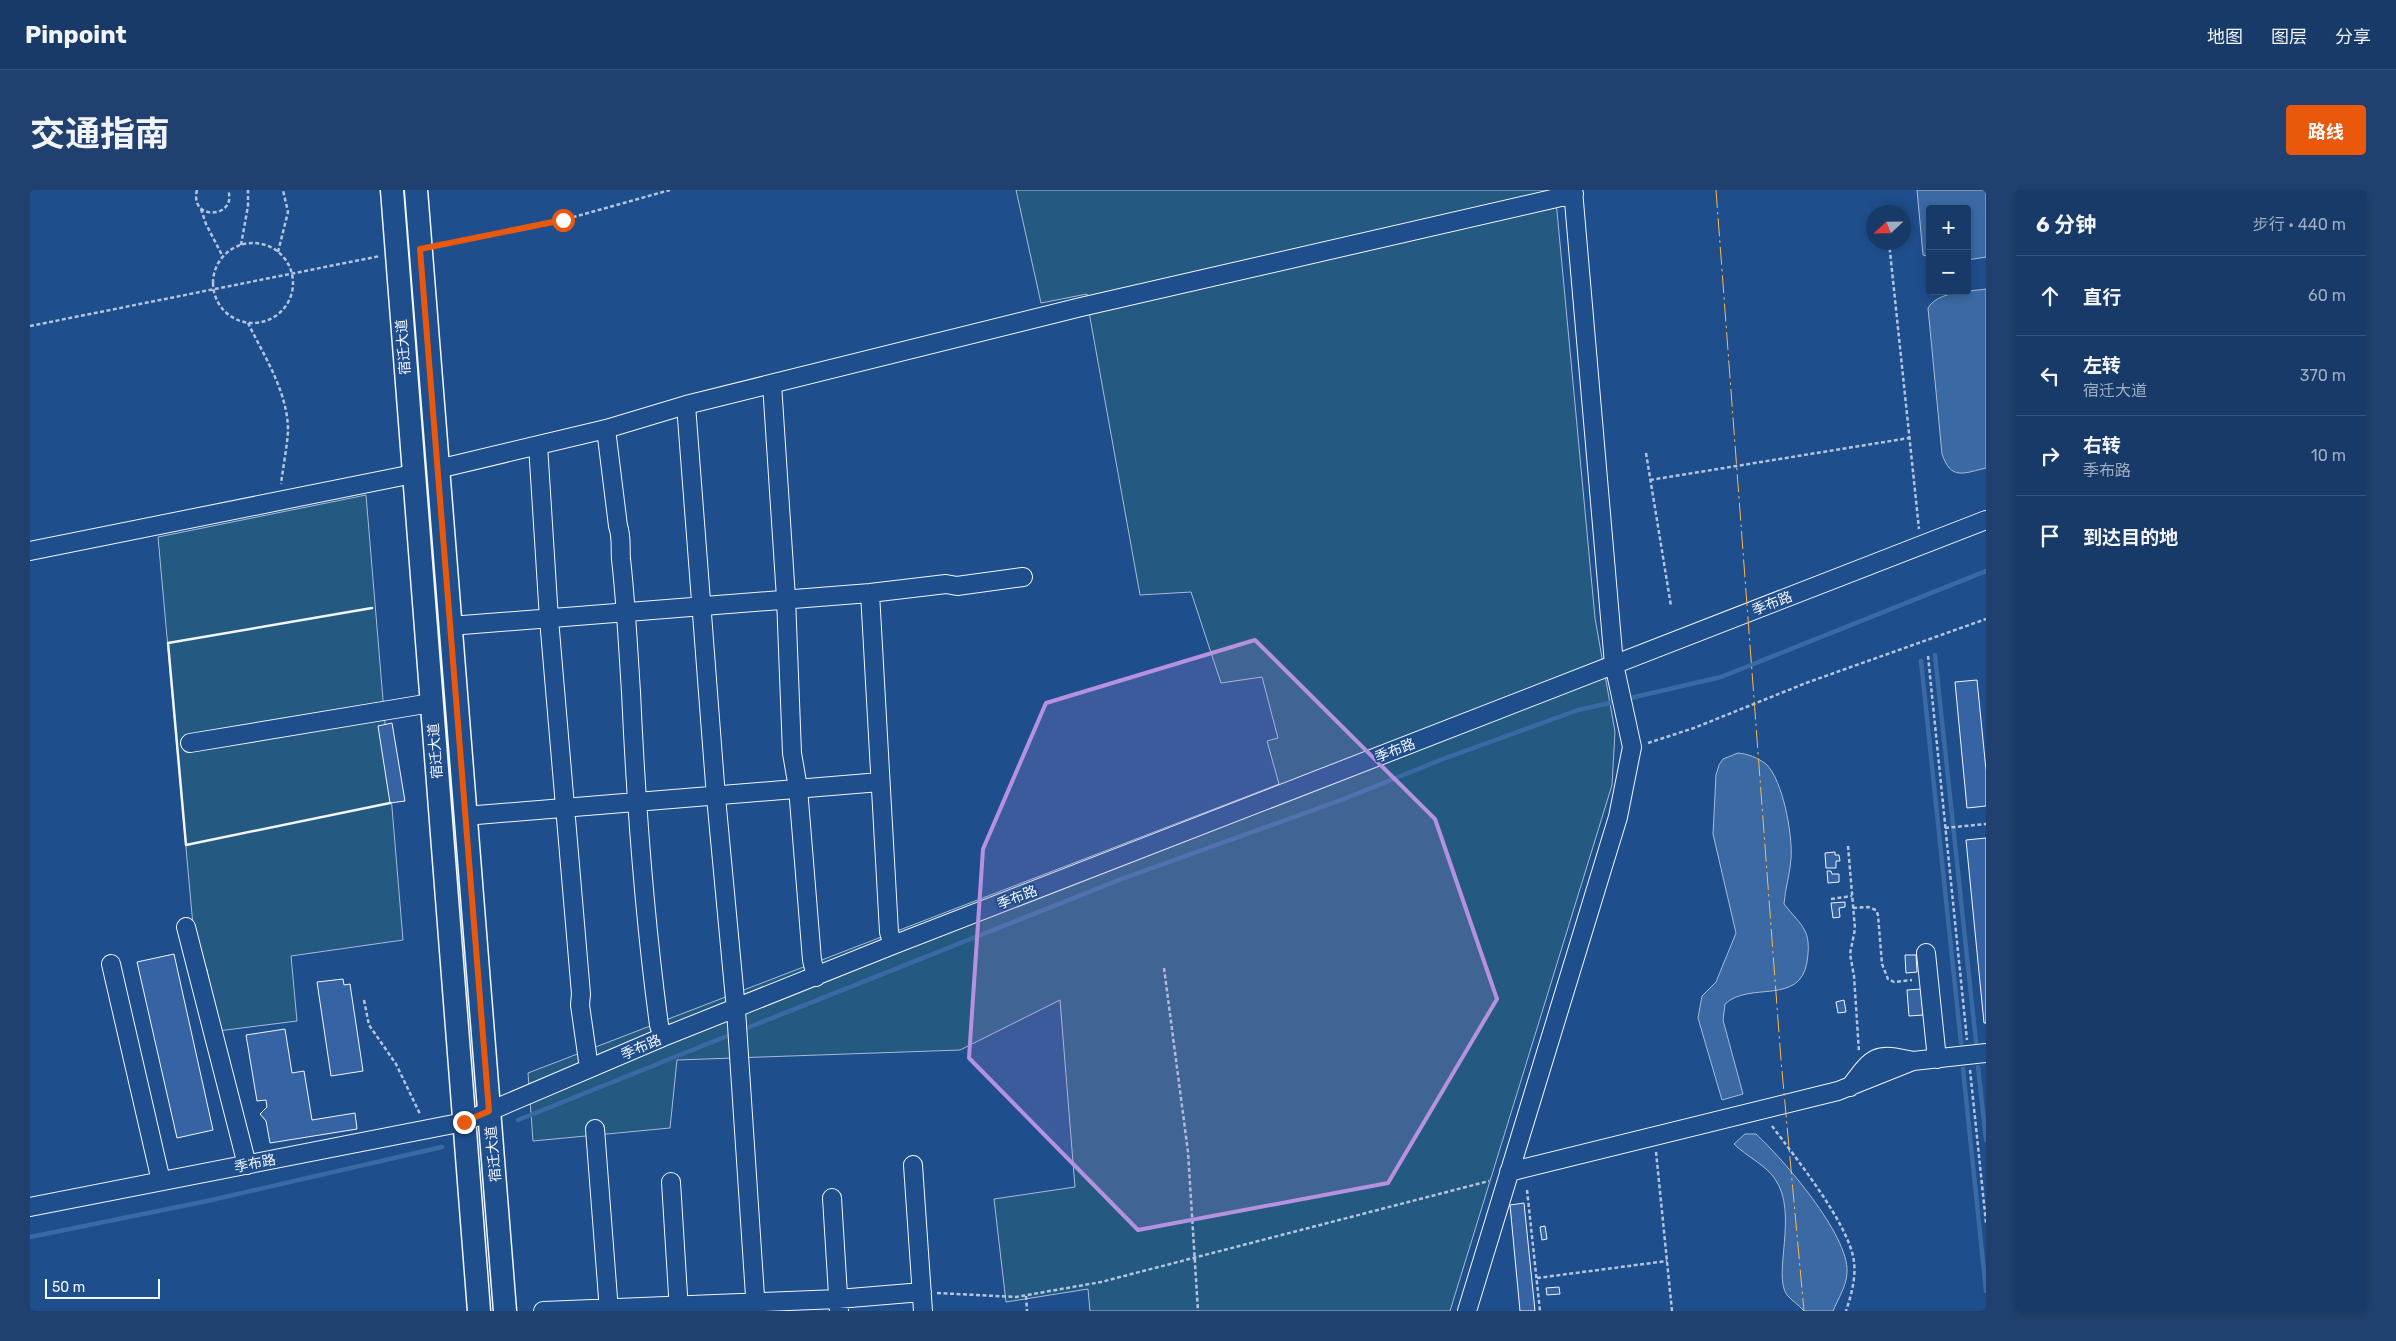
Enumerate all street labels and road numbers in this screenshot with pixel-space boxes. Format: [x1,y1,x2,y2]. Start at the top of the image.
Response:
street label: 宿迁大道 [393,318,414,375]
street label: 季布路 [1750,588,1795,619]
street label: 宿迁大道 [425,722,446,779]
street label: 季布路 [1373,735,1418,766]
street label: 季布路 [995,882,1040,913]
street label: 季布路 [619,1031,664,1063]
street label: 宿迁大道 [483,1125,504,1183]
street label: 季布路 [233,1151,277,1176]

